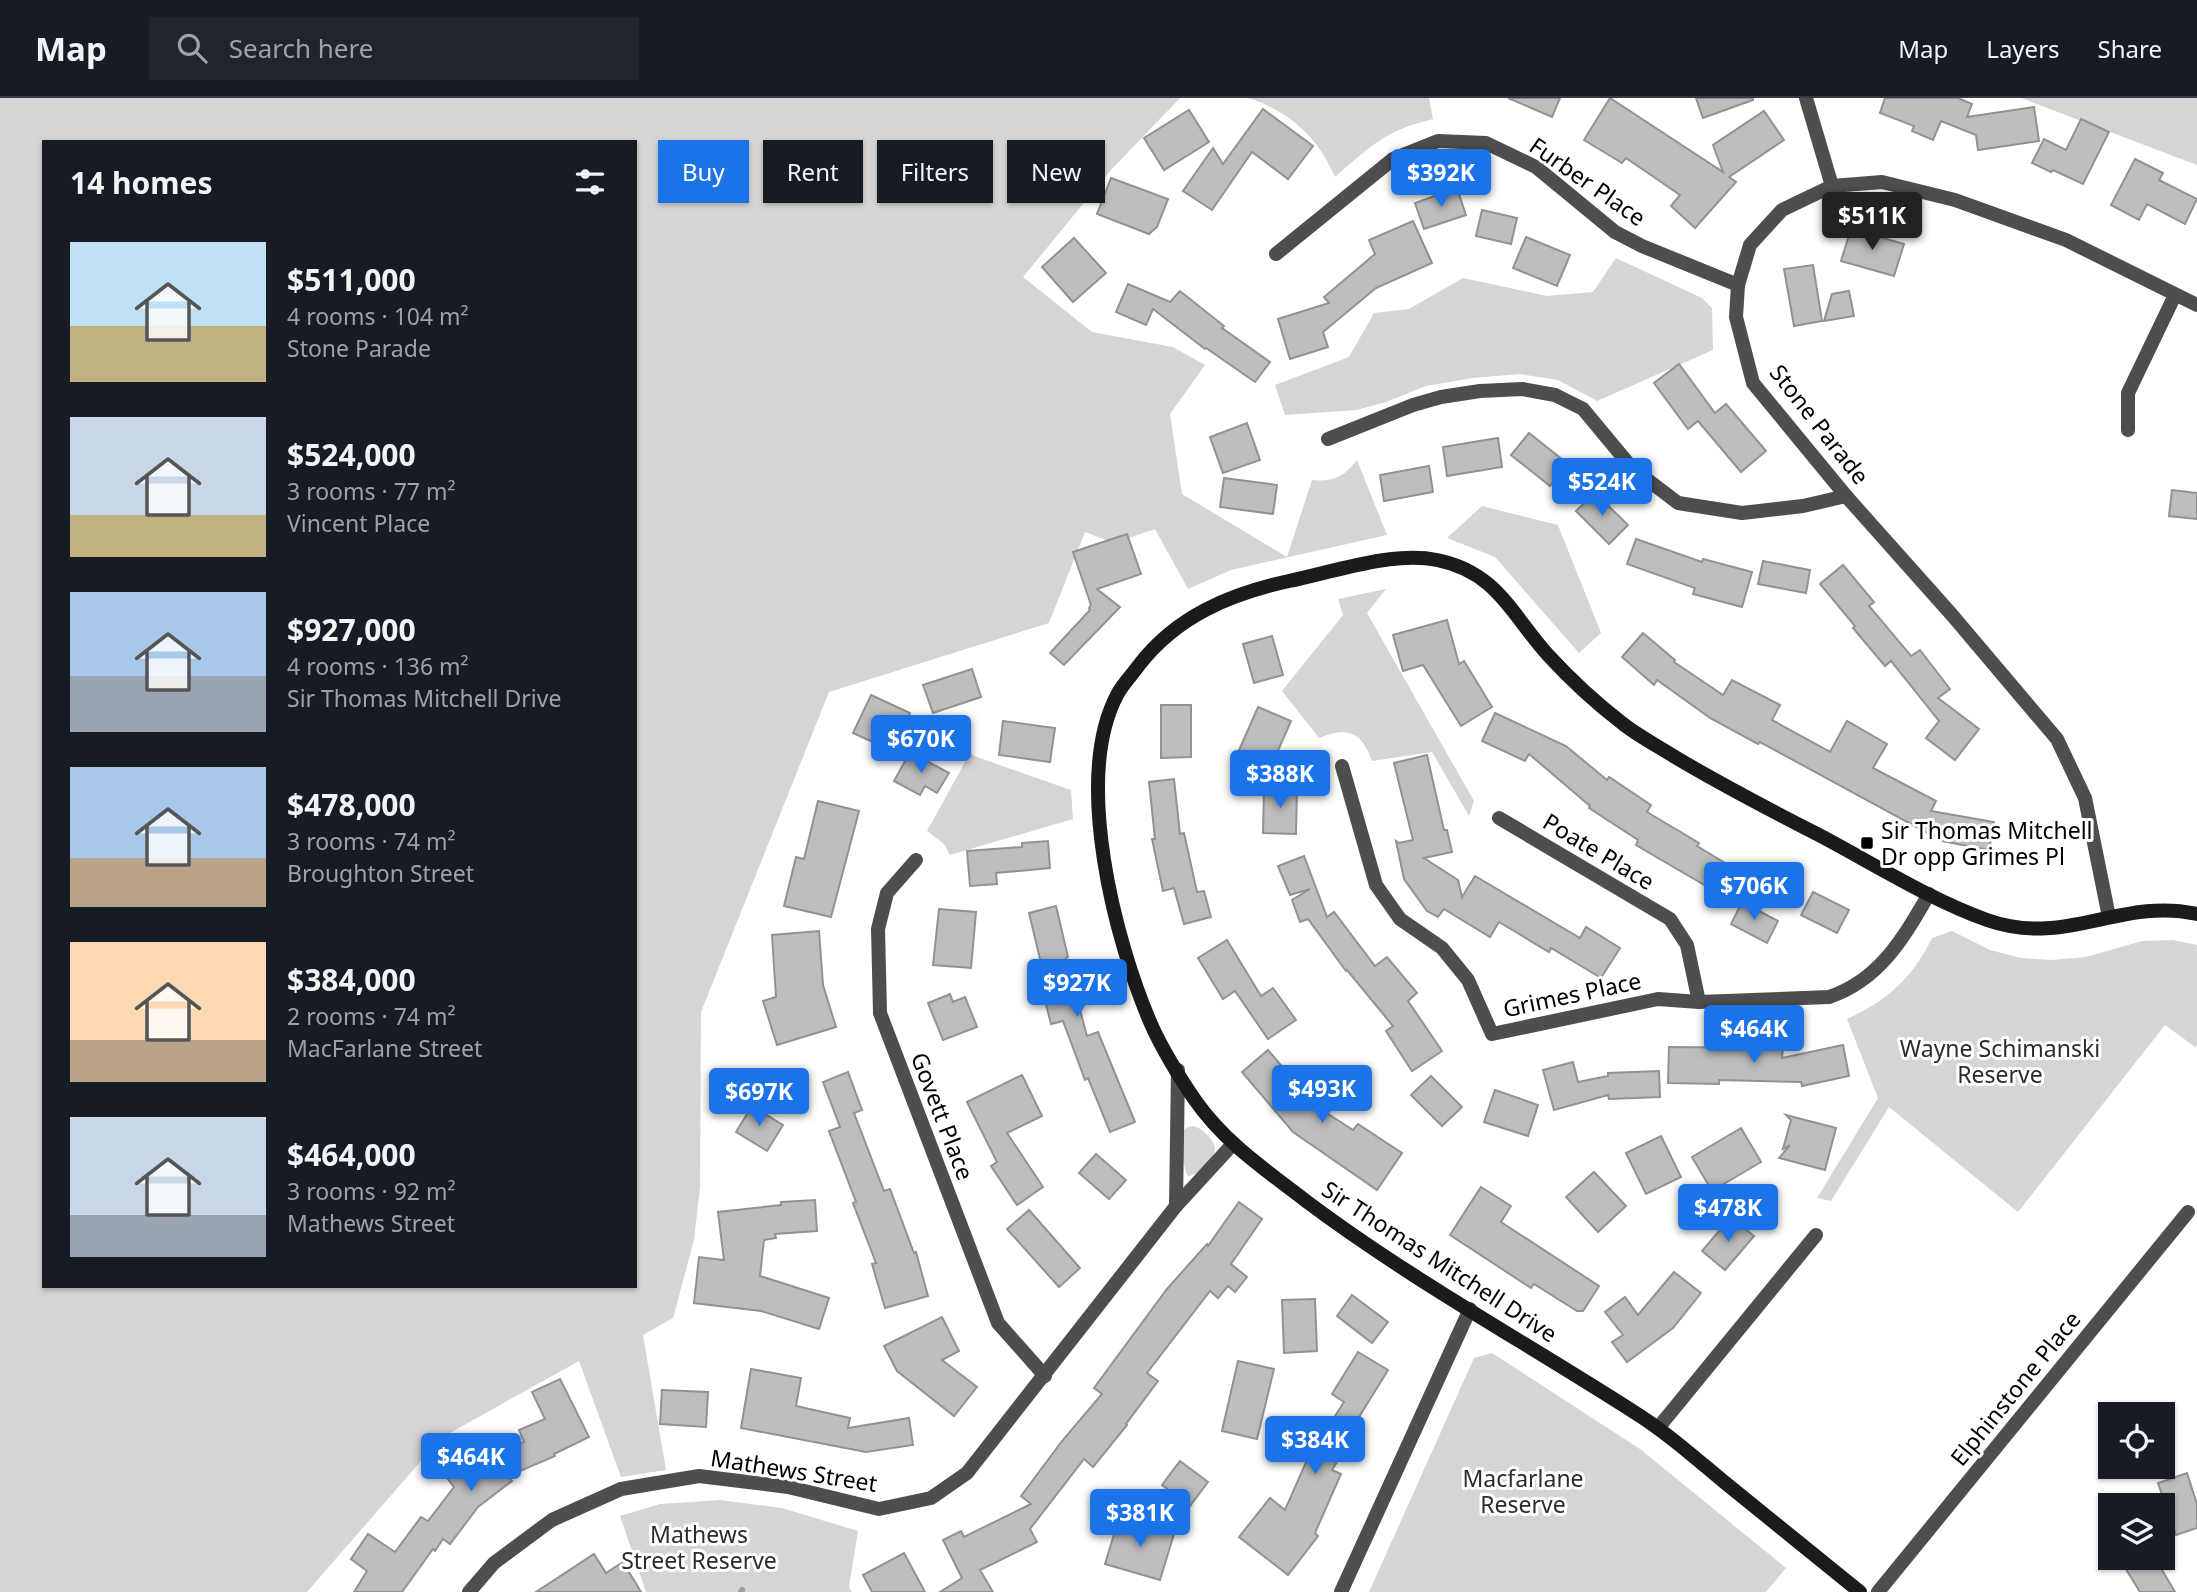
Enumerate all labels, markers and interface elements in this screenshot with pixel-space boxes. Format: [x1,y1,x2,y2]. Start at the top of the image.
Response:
search box [149,17,639,80]
text: Map [35,26,107,71]
icon: search [173,29,211,67]
text: Search here [229,30,373,66]
text: Map [1898,32,1948,65]
text: Layers [1986,32,2060,65]
text: Share [2098,32,2162,65]
street label: Furber Place [1524,129,1652,233]
chip: Buy [658,140,749,203]
chip: Rent [763,140,863,203]
chip: Filters [877,140,993,203]
chip: New [1007,140,1105,203]
pin: $392K [1392,150,1490,209]
text: $392K [1407,156,1475,188]
text: 14 homes [70,162,213,203]
icon: filters [571,163,609,201]
pin: $511K [1823,192,1921,252]
text: $511K [1838,199,1906,231]
text: $511,000 [287,259,416,300]
icon: home [126,270,210,354]
text: 4 rooms · 104 m² [287,300,469,332]
text: Stone Parade [287,332,431,364]
street label: Stone Parade [1763,357,1877,491]
text: $524,000 [287,434,416,475]
icon: home [126,445,210,529]
pin: $524K [1553,458,1651,518]
text: $524K [1568,465,1636,497]
text: 3 rooms · 77 m² [287,475,456,507]
text: Vincent Place [287,507,430,539]
text: $927,000 [287,609,416,650]
icon: home [126,620,210,704]
text: 4 rooms · 136 m² [287,650,469,682]
text: Sir Thomas Mitchell Drive [287,682,561,714]
pin: $670K [872,716,970,775]
text: $670K [887,722,955,754]
pin: $388K [1231,750,1329,810]
text: $388K [1246,757,1314,789]
text: $478,000 [287,784,416,825]
icon: home [126,795,210,879]
street label: Poate Place [1537,805,1661,897]
place label: Sir Thomas Mitchell Dr opp Grimes Pl [1881,814,2093,872]
text: 3 rooms · 74 m² [287,825,456,857]
marker: Sir Thomas Mitchell Dr opp Grimes Pl [1859,835,1875,851]
text: Broughton Street [287,857,474,889]
pin: $706K [1705,862,1803,922]
text: $706K [1720,869,1788,901]
text: $384,000 [287,959,416,1000]
pin: $927K [1028,960,1126,1019]
street label: Grimes Place [1500,964,1644,1024]
text: $927K [1043,966,1111,998]
icon: home [126,970,210,1054]
text: 2 rooms · 74 m² [287,1000,456,1032]
pin: $464K [1705,1006,1803,1065]
text: $464K [1720,1012,1788,1044]
text: MacFarlane Street [287,1032,482,1064]
park label: Wayne Schimanski Reserve [1900,1032,2100,1090]
street label: Govett Place [904,1048,982,1184]
pin: $493K [1273,1066,1371,1125]
pin: $697K [710,1068,808,1128]
text: $493K [1288,1072,1356,1104]
text: $697K [725,1075,793,1107]
text: $464,000 [287,1134,416,1175]
icon: home [126,1145,210,1229]
street label: Sir Thomas Mitchell Drive [1316,1173,1564,1349]
text: 3 rooms · 92 m² [287,1175,456,1207]
pin: $478K [1679,1184,1777,1244]
text: $478K [1694,1191,1762,1223]
text: Mathews Street [287,1207,455,1239]
street label: Elphinstone Place [1943,1304,2087,1472]
map controls [2098,1402,2175,1570]
button: locate [2098,1402,2175,1479]
pin: $384K [1266,1416,1364,1476]
text: $384K [1281,1423,1349,1455]
pin: $464K [422,1434,520,1493]
text: $464K [437,1440,505,1472]
street label: Mathews Street [708,1441,880,1499]
park label: Macfarlane Reserve [1462,1462,1584,1520]
pin: $381K [1091,1490,1189,1549]
button: layers [2098,1493,2175,1570]
text: $381K [1106,1496,1174,1528]
park label: Mathews Street Reserve [621,1518,777,1576]

